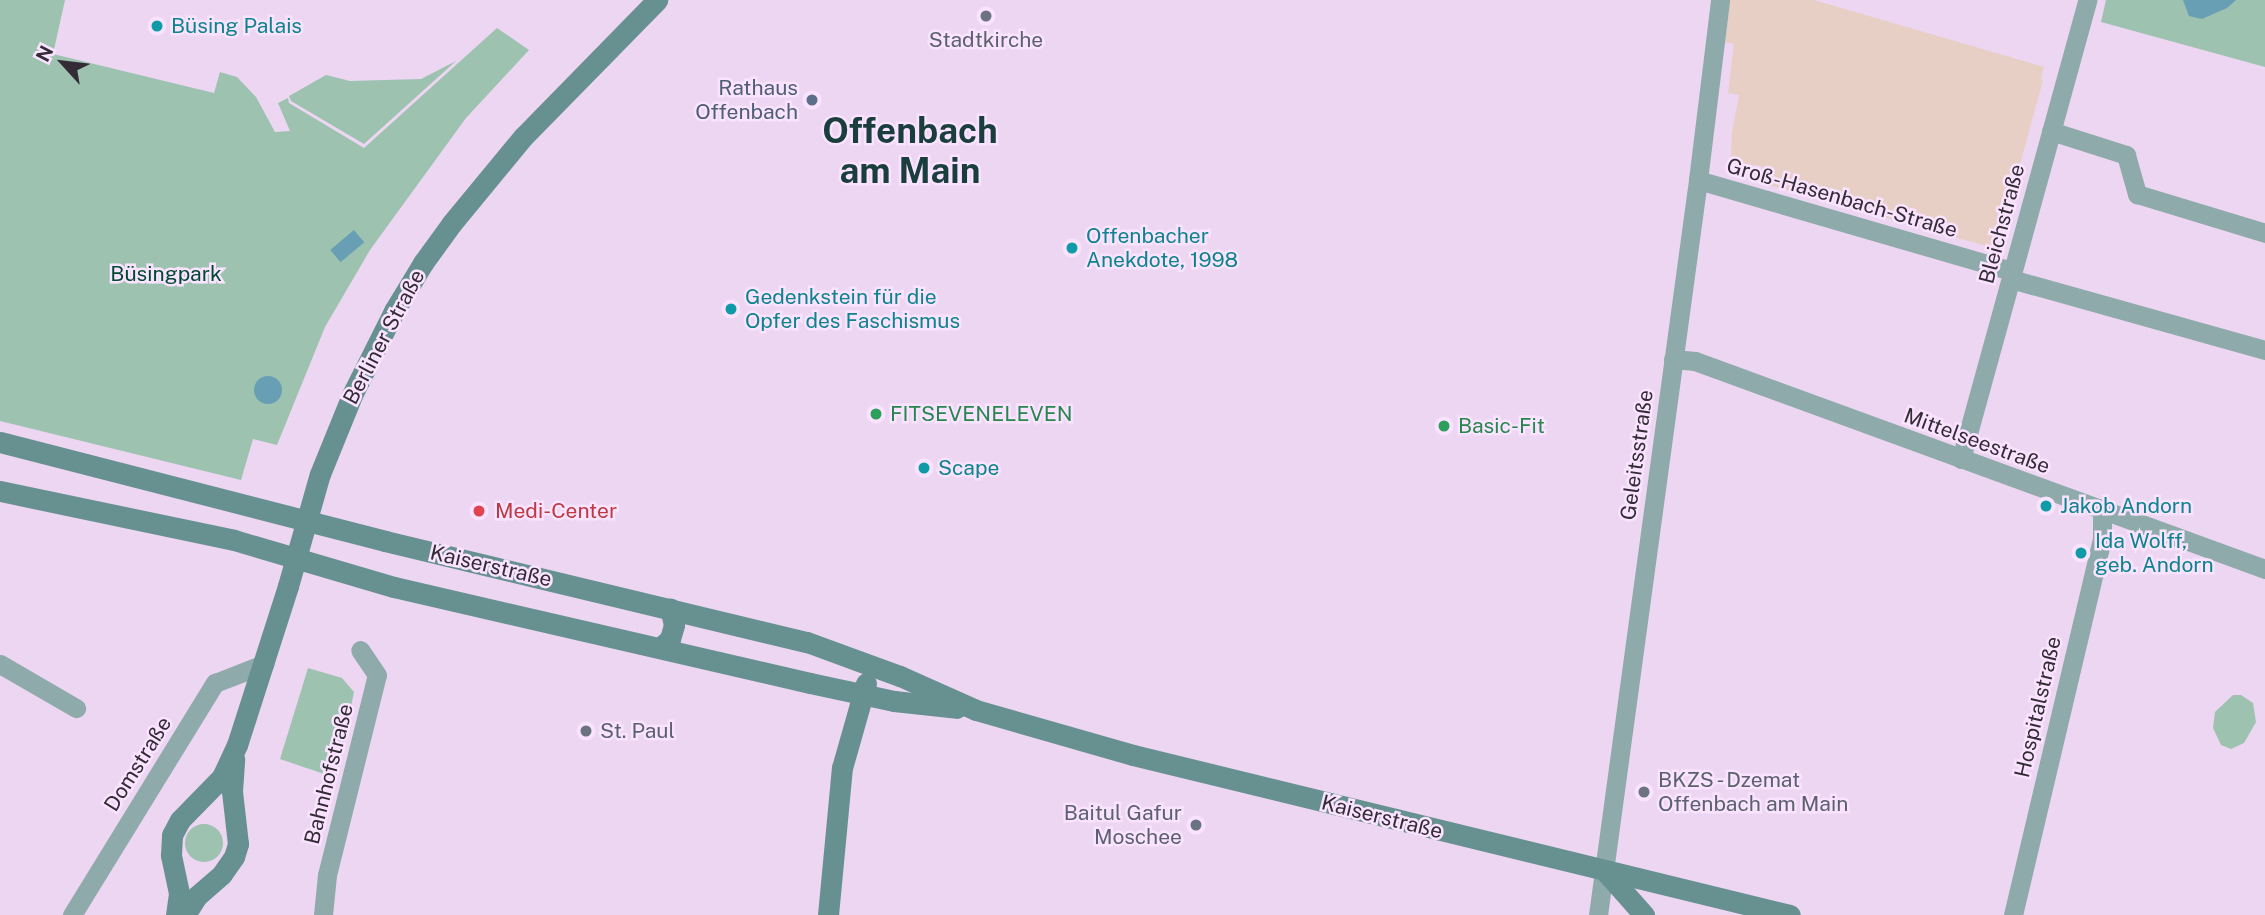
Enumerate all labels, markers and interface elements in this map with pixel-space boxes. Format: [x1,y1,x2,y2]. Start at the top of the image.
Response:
marker: Stadtkirche [978,8,994,24]
place label: Büsing Palais [171,13,302,39]
marker: Büsing Palais [149,18,165,34]
place label: Stadtkirche [929,27,1043,53]
north arrow [28,28,98,98]
text: N [31,42,57,65]
place label: Rathaus Offenbach [695,75,798,125]
marker: Rathaus Offenbach [804,92,820,108]
district label: Offenbach am Main [822,110,998,192]
street label: Groß-Hasenbach-Straße [1724,153,1960,243]
street label: Bleichstraße [1974,162,2030,286]
place label: Offenbacher Anekdote, 1998 [1086,223,1238,273]
marker: Offenbacher Anekdote, 1998 [1064,240,1080,256]
park label: Büsingpark [110,261,222,287]
street label: Berliner Straße [338,265,430,409]
place label: Gedenkstein für die Opfer des Faschismus [745,284,960,334]
marker: Gedenkstein für die Opfer des Faschismus [723,301,739,317]
street label: Geleitsstraße [1615,388,1659,522]
place label: FITSEVENELEVEN [890,401,1073,427]
street label: Mittelseestraße [1901,403,2053,479]
marker: FITSEVENELEVEN [868,406,884,422]
place label: Basic-Fit [1458,413,1545,439]
marker: Basic-Fit [1436,418,1452,434]
place label: Scape [938,455,999,481]
marker: Scape [916,460,932,476]
place label: Jakob Andorn [2060,493,2192,519]
place label: Medi-Center [495,498,617,524]
marker: Jakob Andorn [2038,498,2054,514]
marker: Medi-Center [469,501,489,521]
place label: Ida Wolff, geb. Andorn [2095,528,2214,578]
street label: Kaiserstraße [428,540,554,592]
marker: Ida Wolff, geb. Andorn [2073,545,2089,561]
street label: Hospitalstraße [2010,634,2066,780]
street label: Bahnhofstraße [299,701,359,847]
street label: Domstraße [99,712,177,816]
place label: St. Paul [600,718,675,744]
marker: St. Paul [578,723,594,739]
place label: BKZS - Dzemat Offenbach am Main [1658,767,1848,817]
marker: BKZS - Dzemat Offenbach am Main [1636,784,1652,800]
street label: Kaiserstraße [1319,790,1445,844]
place label: Baitul Gafur Moschee [1064,800,1182,850]
marker: Baitul Gafur Moschee [1188,817,1204,833]

